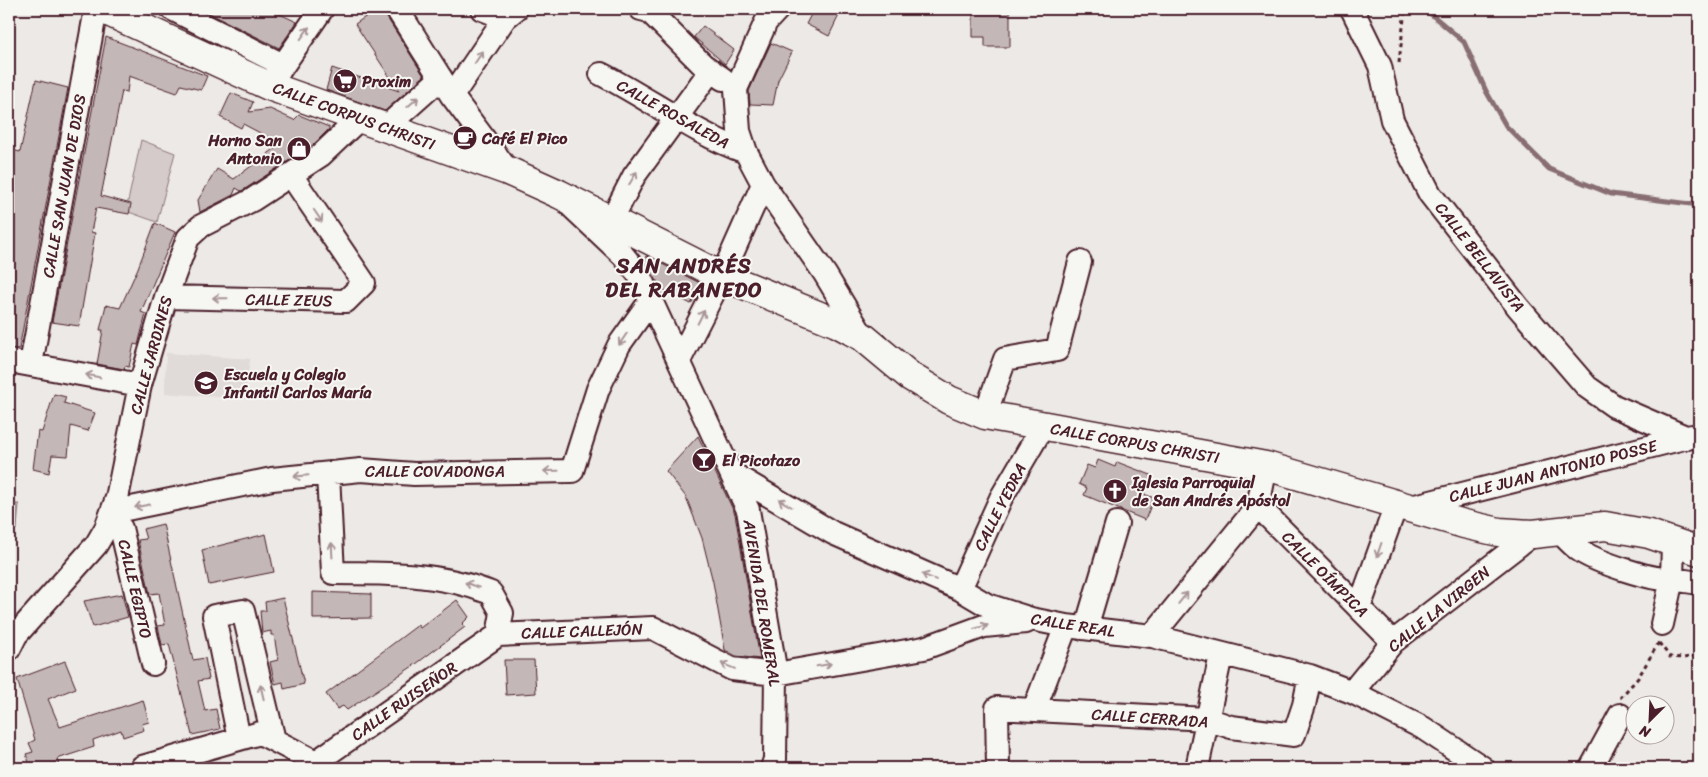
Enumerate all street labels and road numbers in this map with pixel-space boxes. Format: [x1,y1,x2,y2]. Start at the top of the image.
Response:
street label: CALLE ROSALEDA [611,71,735,157]
street label: CALLE CORPUS CHRISTI [269,73,439,159]
street label: CALLE SAN JUAN DE DIOS [34,92,94,280]
street label: CALLE BELLAVISTA [1427,195,1533,319]
street label: CALLE ZEUS [245,285,333,315]
street label: CALLE JARDINES [121,292,181,418]
street label: CALLE CORPUS CHRISTI [1048,414,1222,472]
street label: CALLE JUAN ANTONIO POSSE [1446,431,1661,511]
street label: CALLE COVADONGA [365,457,505,486]
street label: CALLE YEDRA [965,458,1035,556]
street label: AVENIDA DEL ROMERAL [734,516,790,689]
street label: CALLE OÍMPICA [1275,524,1375,624]
street label: CALLE EGIPTO [109,536,161,642]
street label: CALLE LA VIRGEN [1381,558,1498,660]
street label: CALLE REAL [1029,604,1118,646]
street label: CALLE CALLEJÓN [521,614,644,648]
street label: CALLE RUISEÑOR [345,653,464,749]
street label: CALLE CERRADA [1091,699,1209,737]

